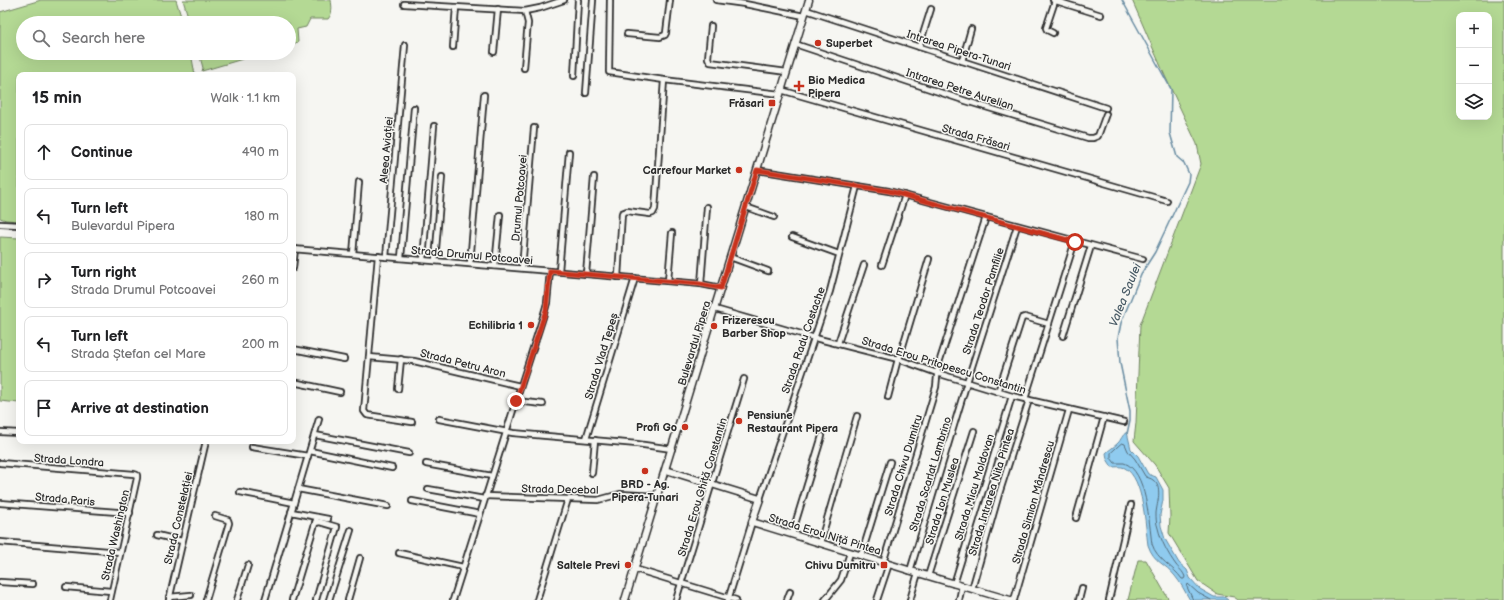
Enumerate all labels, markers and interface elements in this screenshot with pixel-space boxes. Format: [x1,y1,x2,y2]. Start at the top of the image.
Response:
map controls [1456,12,1492,120]
button: + [1456,12,1492,48]
search box [16,16,296,60]
icon: search [30,27,52,49]
street label: Intrarea Pipera-Tunari [905,27,1013,73]
text: Search here [62,29,145,48]
place label: Superbet [826,37,873,50]
marker: Superbet [813,38,823,48]
button: − [1456,48,1492,84]
street label: Intrarea Petre Aurelian [904,66,1015,113]
place label: Bio Medica Pipera [808,74,865,100]
marker: Bio Medica Pipera [793,80,805,92]
button: layers [1456,84,1492,120]
text: 15 min [32,88,82,108]
text: Walk · 1.1 km [211,90,280,106]
place label: Frăsari [729,97,764,110]
marker: Frăsari [767,98,777,108]
street label: Aleea Aviației [377,116,396,184]
street label: Strada Frăsari [940,122,1011,153]
icon: ahead [33,141,55,163]
text: Continue [71,143,133,162]
text: 490 m [242,144,279,160]
street label: Drumul Potcoavei [509,154,530,242]
place label: Carrefour Market [643,164,731,177]
marker: Carrefour Market [734,165,744,175]
text: Turn left [71,199,128,218]
icon: left [33,205,55,227]
text: 180 m [244,208,279,224]
text: Bulevardul Pipera [71,218,175,234]
route start [1066,233,1084,251]
street label: Strada Drumul Potcoavei [410,244,534,267]
street label: Strada Teodor Pamfilie [960,246,1007,356]
water label: Valea Saulei [1106,260,1145,329]
text: Turn right [71,263,136,282]
icon: right [33,269,55,291]
text: 260 m [241,272,279,288]
text: Strada Drumul Potcoavei [71,282,216,298]
street label: Strada Radu Costache [779,285,828,395]
street label: Bulevardul Pipera [675,299,714,387]
street label: Strada Vlad Țepeș [582,311,621,401]
place label: Frizerescu Barber Shop [722,314,786,340]
place label: Echilibria 1 [468,319,523,332]
marker: Echilibria 1 [526,320,536,330]
marker: Frizerescu Barber Shop [709,321,719,331]
text: Turn left [71,327,128,346]
icon: left [33,333,55,355]
street label: Strada Erou Pritopescu Constantin [860,334,1028,397]
text: 200 m [242,336,279,352]
text: Strada Ștefan cel Mare [71,346,206,362]
street label: Strada Petru Aron [419,347,507,380]
route end [507,392,525,410]
icon: arrive [33,397,55,419]
text: Arrive at destination [71,399,209,418]
place label: Pensiune Restaurant Pipera [747,409,838,435]
street label: Strada Chivu Dumitru [882,413,925,517]
street label: Strada Scarlat Lambrino [907,415,954,533]
street label: Strada Erou Ghiță Constantin [675,416,730,558]
marker: Pensiune Restaurant Pipera [734,416,744,426]
place label: Profi Go [636,421,677,434]
marker: Profi Go [680,422,690,432]
street label: Strada Intrarea Nita Pintea [966,427,1017,557]
street label: Strada Micu Moldovan [952,432,997,542]
street label: Strada Simion Mândrescu [1010,439,1057,565]
street label: Strada Londra [33,452,104,469]
street label: Strada Ion Muslea [923,456,962,546]
marker: BRD - Ag. Pipera-Tunari [640,466,650,476]
street label: Strada Constelației [161,470,195,566]
place label: BRD - Ag. Pipera-Tunari [611,478,679,504]
street label: Strada Decebal [521,482,599,497]
street label: Strada Washington [99,488,132,582]
street label: Strada Paris [34,490,96,509]
street label: Strada Erou Niță Pintea [767,511,883,558]
place label: Saltele Previ [557,559,620,572]
place label: Chivu Dumitru [805,559,876,572]
marker: Saltele Previ [623,560,633,570]
marker: Chivu Dumitru [879,560,889,570]

